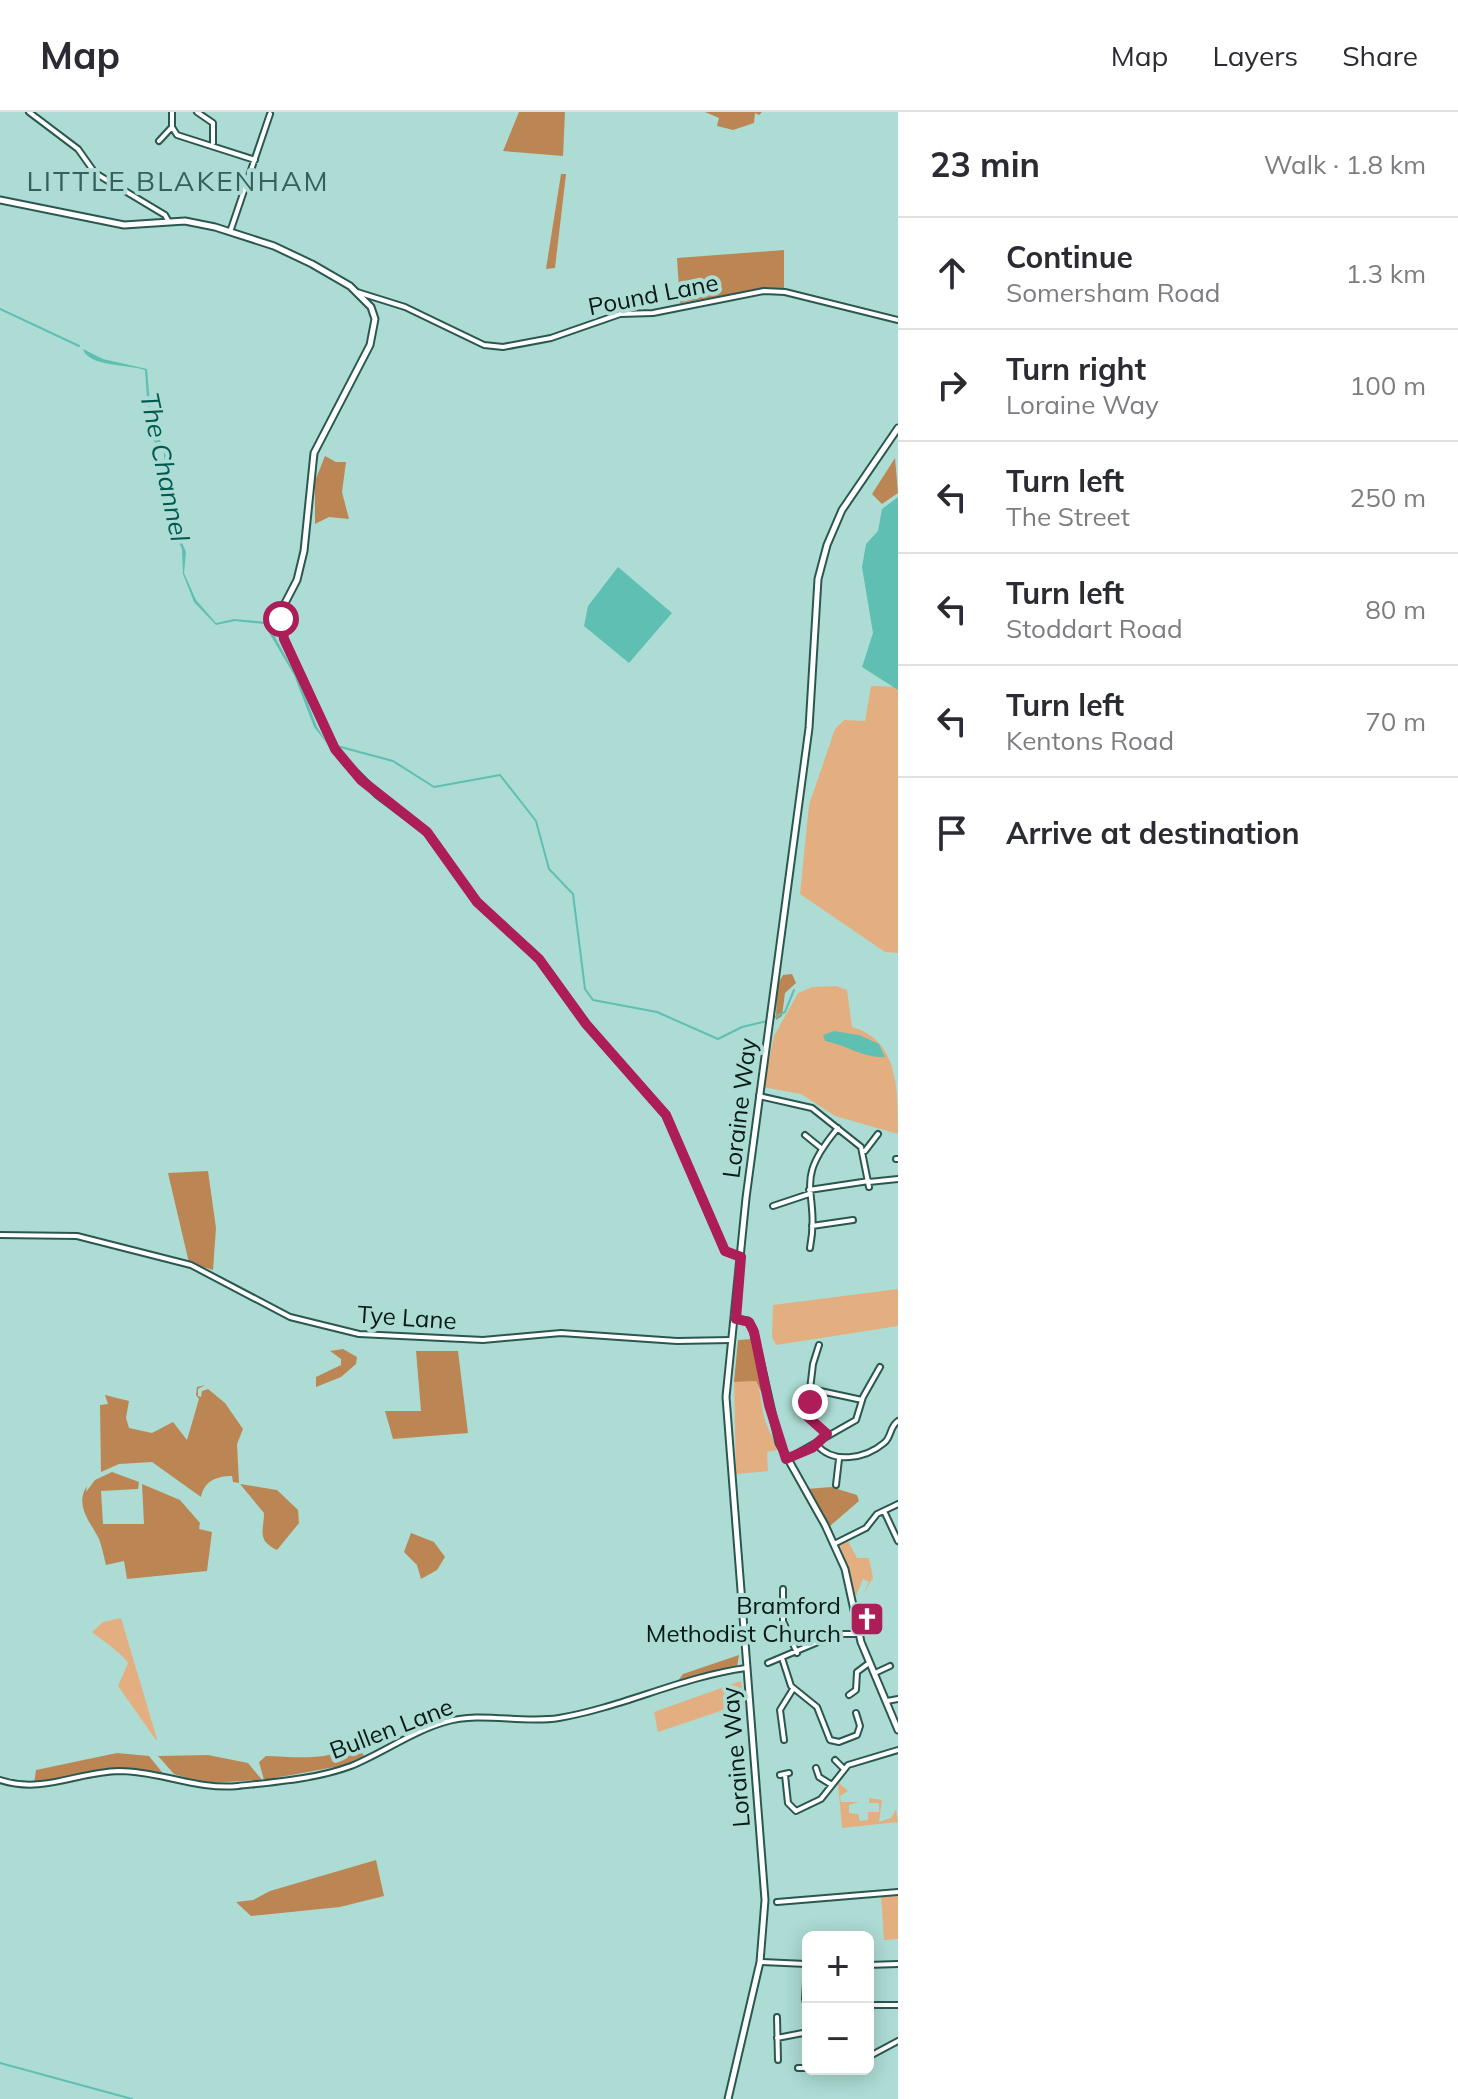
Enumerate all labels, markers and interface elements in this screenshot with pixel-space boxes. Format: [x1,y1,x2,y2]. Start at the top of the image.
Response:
text: Map [40,31,120,79]
text: Map [1111,38,1168,73]
text: Layers [1212,38,1298,73]
text: Share [1342,38,1418,73]
text: 23 min [930,143,1040,186]
text: Walk · 1.8 km [1264,148,1426,181]
district label: LITTLE BLAKENHAM [26,163,330,198]
text: Continue [1006,238,1133,276]
icon: ahead [930,251,974,295]
text: 1.3 km [1346,257,1426,290]
street label: Pound Lane [585,267,721,321]
text: Somersham Road [1006,276,1220,309]
text: Turn right [1006,350,1146,388]
icon: right [930,363,974,407]
text: 100 m [1350,369,1426,402]
text: Loraine Way [1006,388,1159,421]
water label: The Channel [133,390,197,545]
text: Turn left [1006,462,1124,500]
icon: left [930,475,974,519]
text: 250 m [1350,481,1426,514]
text: The Street [1006,500,1130,533]
text: Turn left [1006,574,1124,612]
icon: left [930,587,974,631]
text: 80 m [1365,593,1426,626]
route start [263,601,299,637]
text: Stoddart Road [1006,612,1183,645]
text: Turn left [1006,686,1124,724]
icon: left [930,699,974,743]
text: 70 m [1365,705,1426,738]
text: Kentons Road [1006,724,1174,757]
icon: arrive [930,811,974,855]
text: Arrive at destination [1006,814,1300,852]
street label: Loraine Way [716,1036,763,1180]
street label: Tye Lane [356,1299,458,1335]
route end [792,1384,828,1420]
place label: Bramford Methodist Church [646,1590,841,1648]
church icon: Bramford Methodist Church [848,1600,886,1638]
street label: Loraine Way [714,1685,756,1829]
street label: Bullen Lane [325,1691,457,1765]
map controls [802,1931,874,2075]
button: + [802,1931,874,2003]
button: − [802,2003,874,2075]

